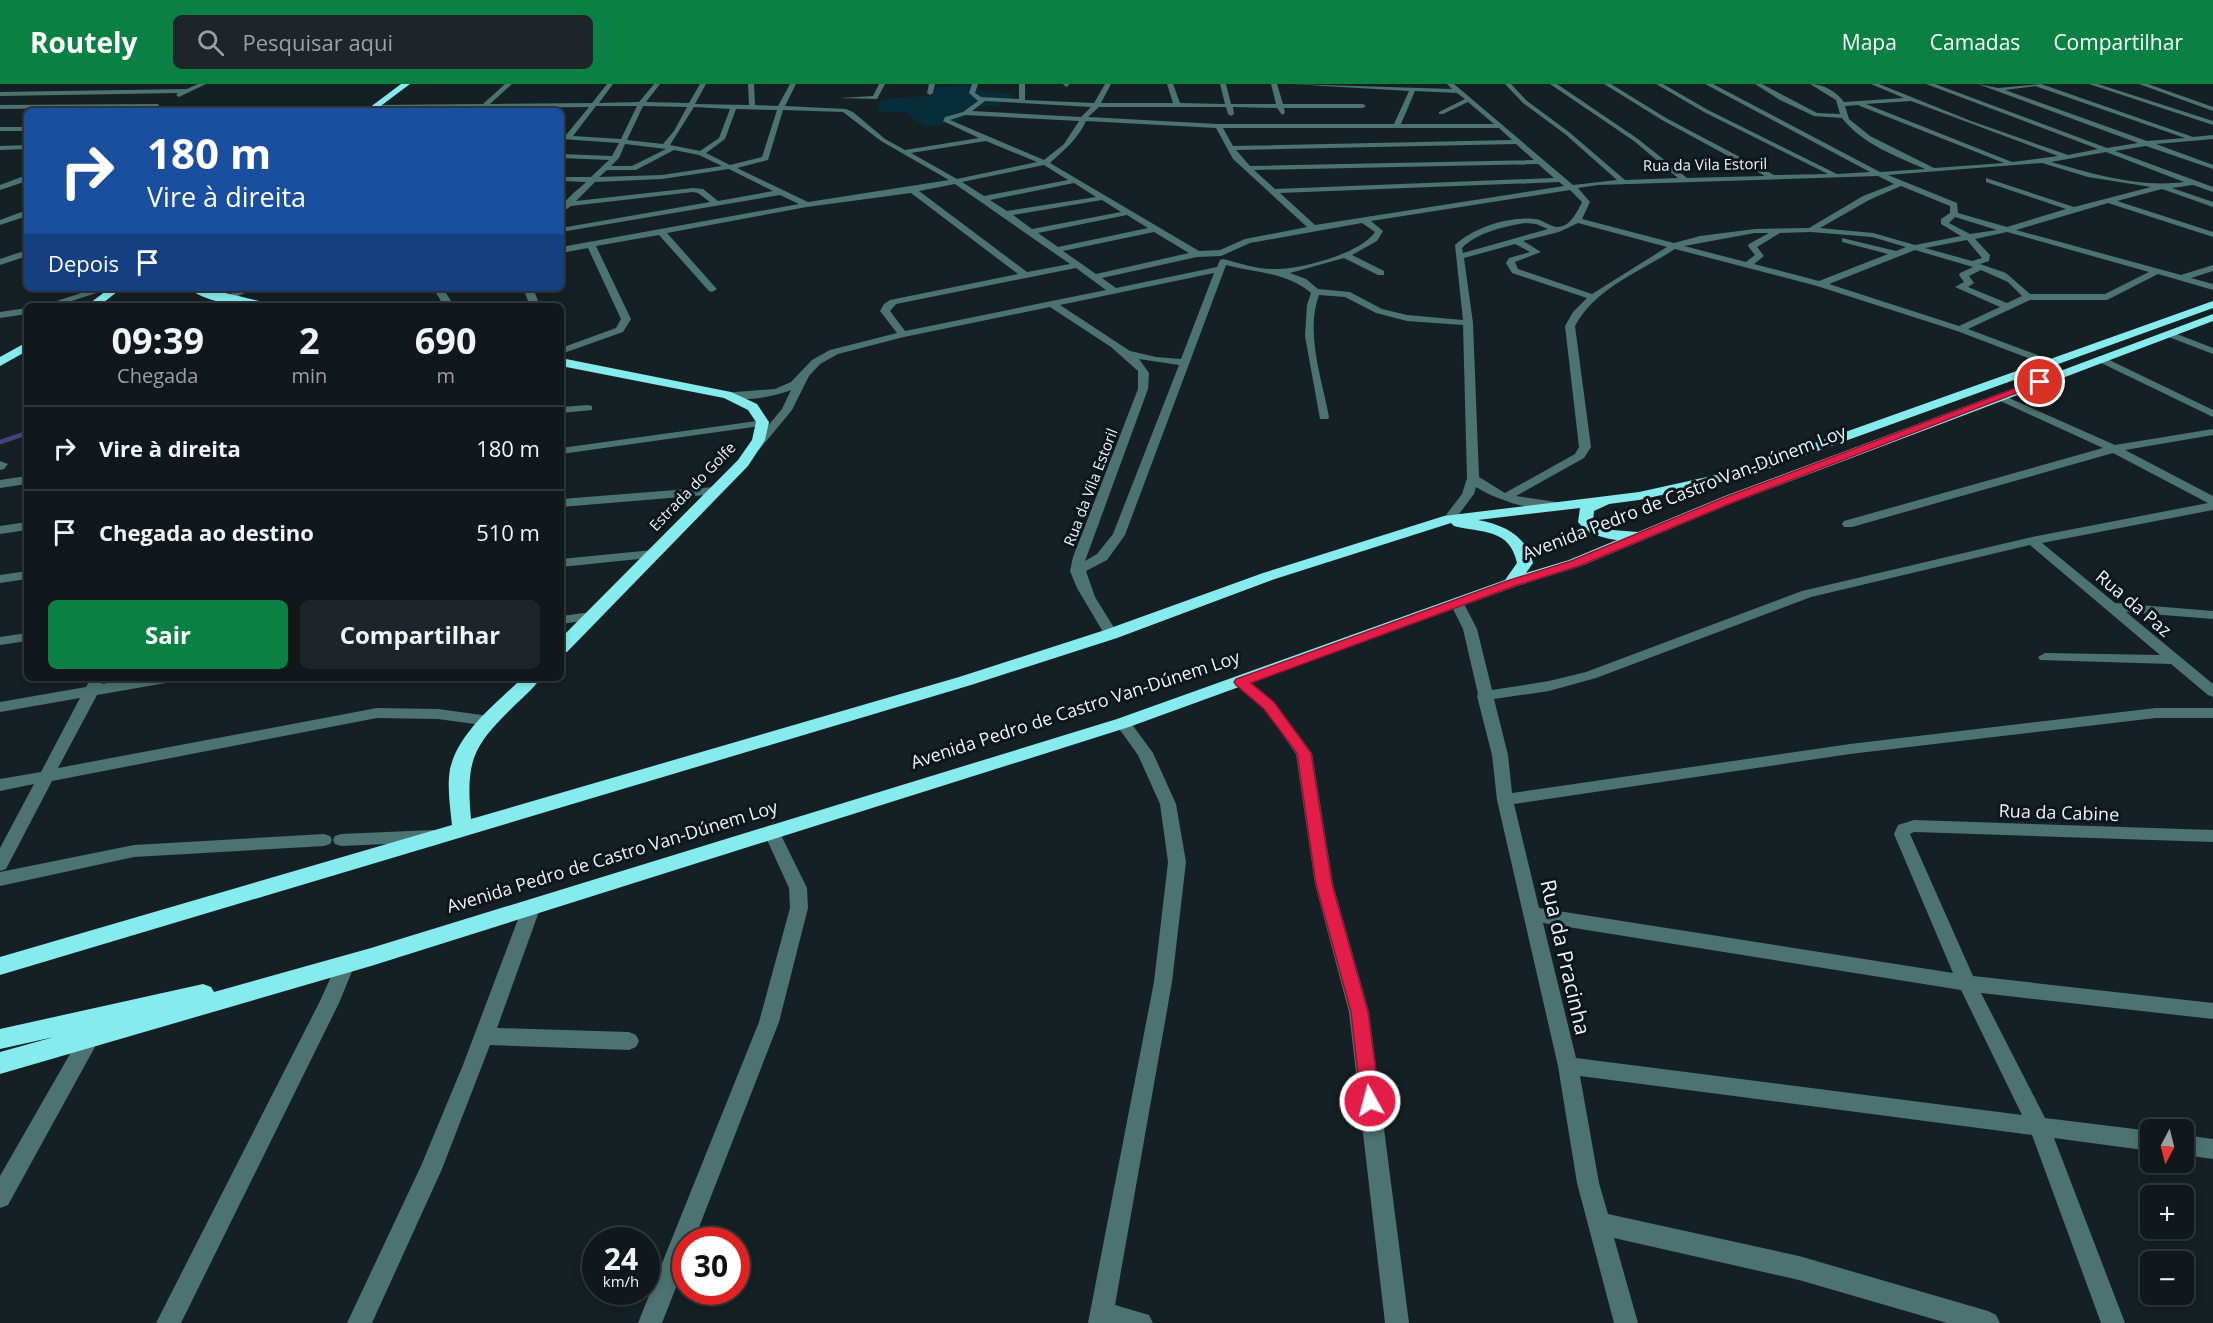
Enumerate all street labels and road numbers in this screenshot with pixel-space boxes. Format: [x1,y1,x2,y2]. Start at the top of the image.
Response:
street label: Rua da Vila Estoril [1643,153,1767,175]
street label: Avenida Pedro de Castro Van-Dúnem Loy [1519,419,1850,565]
street label: Rua da Vila Estoril [1058,425,1122,549]
street label: Estrada do Golfe [645,437,739,535]
street label: Rua da Paz [2091,564,2177,642]
street label: Avenida Pedro de Castro Van-Dúnem Loy [907,644,1244,774]
street label: Avenida Pedro de Castro Van-Dúnem Loy [444,794,781,918]
street label: Rua da Cabine [1998,798,2120,826]
street label: Rua da Pracinha [1535,877,1597,1037]

